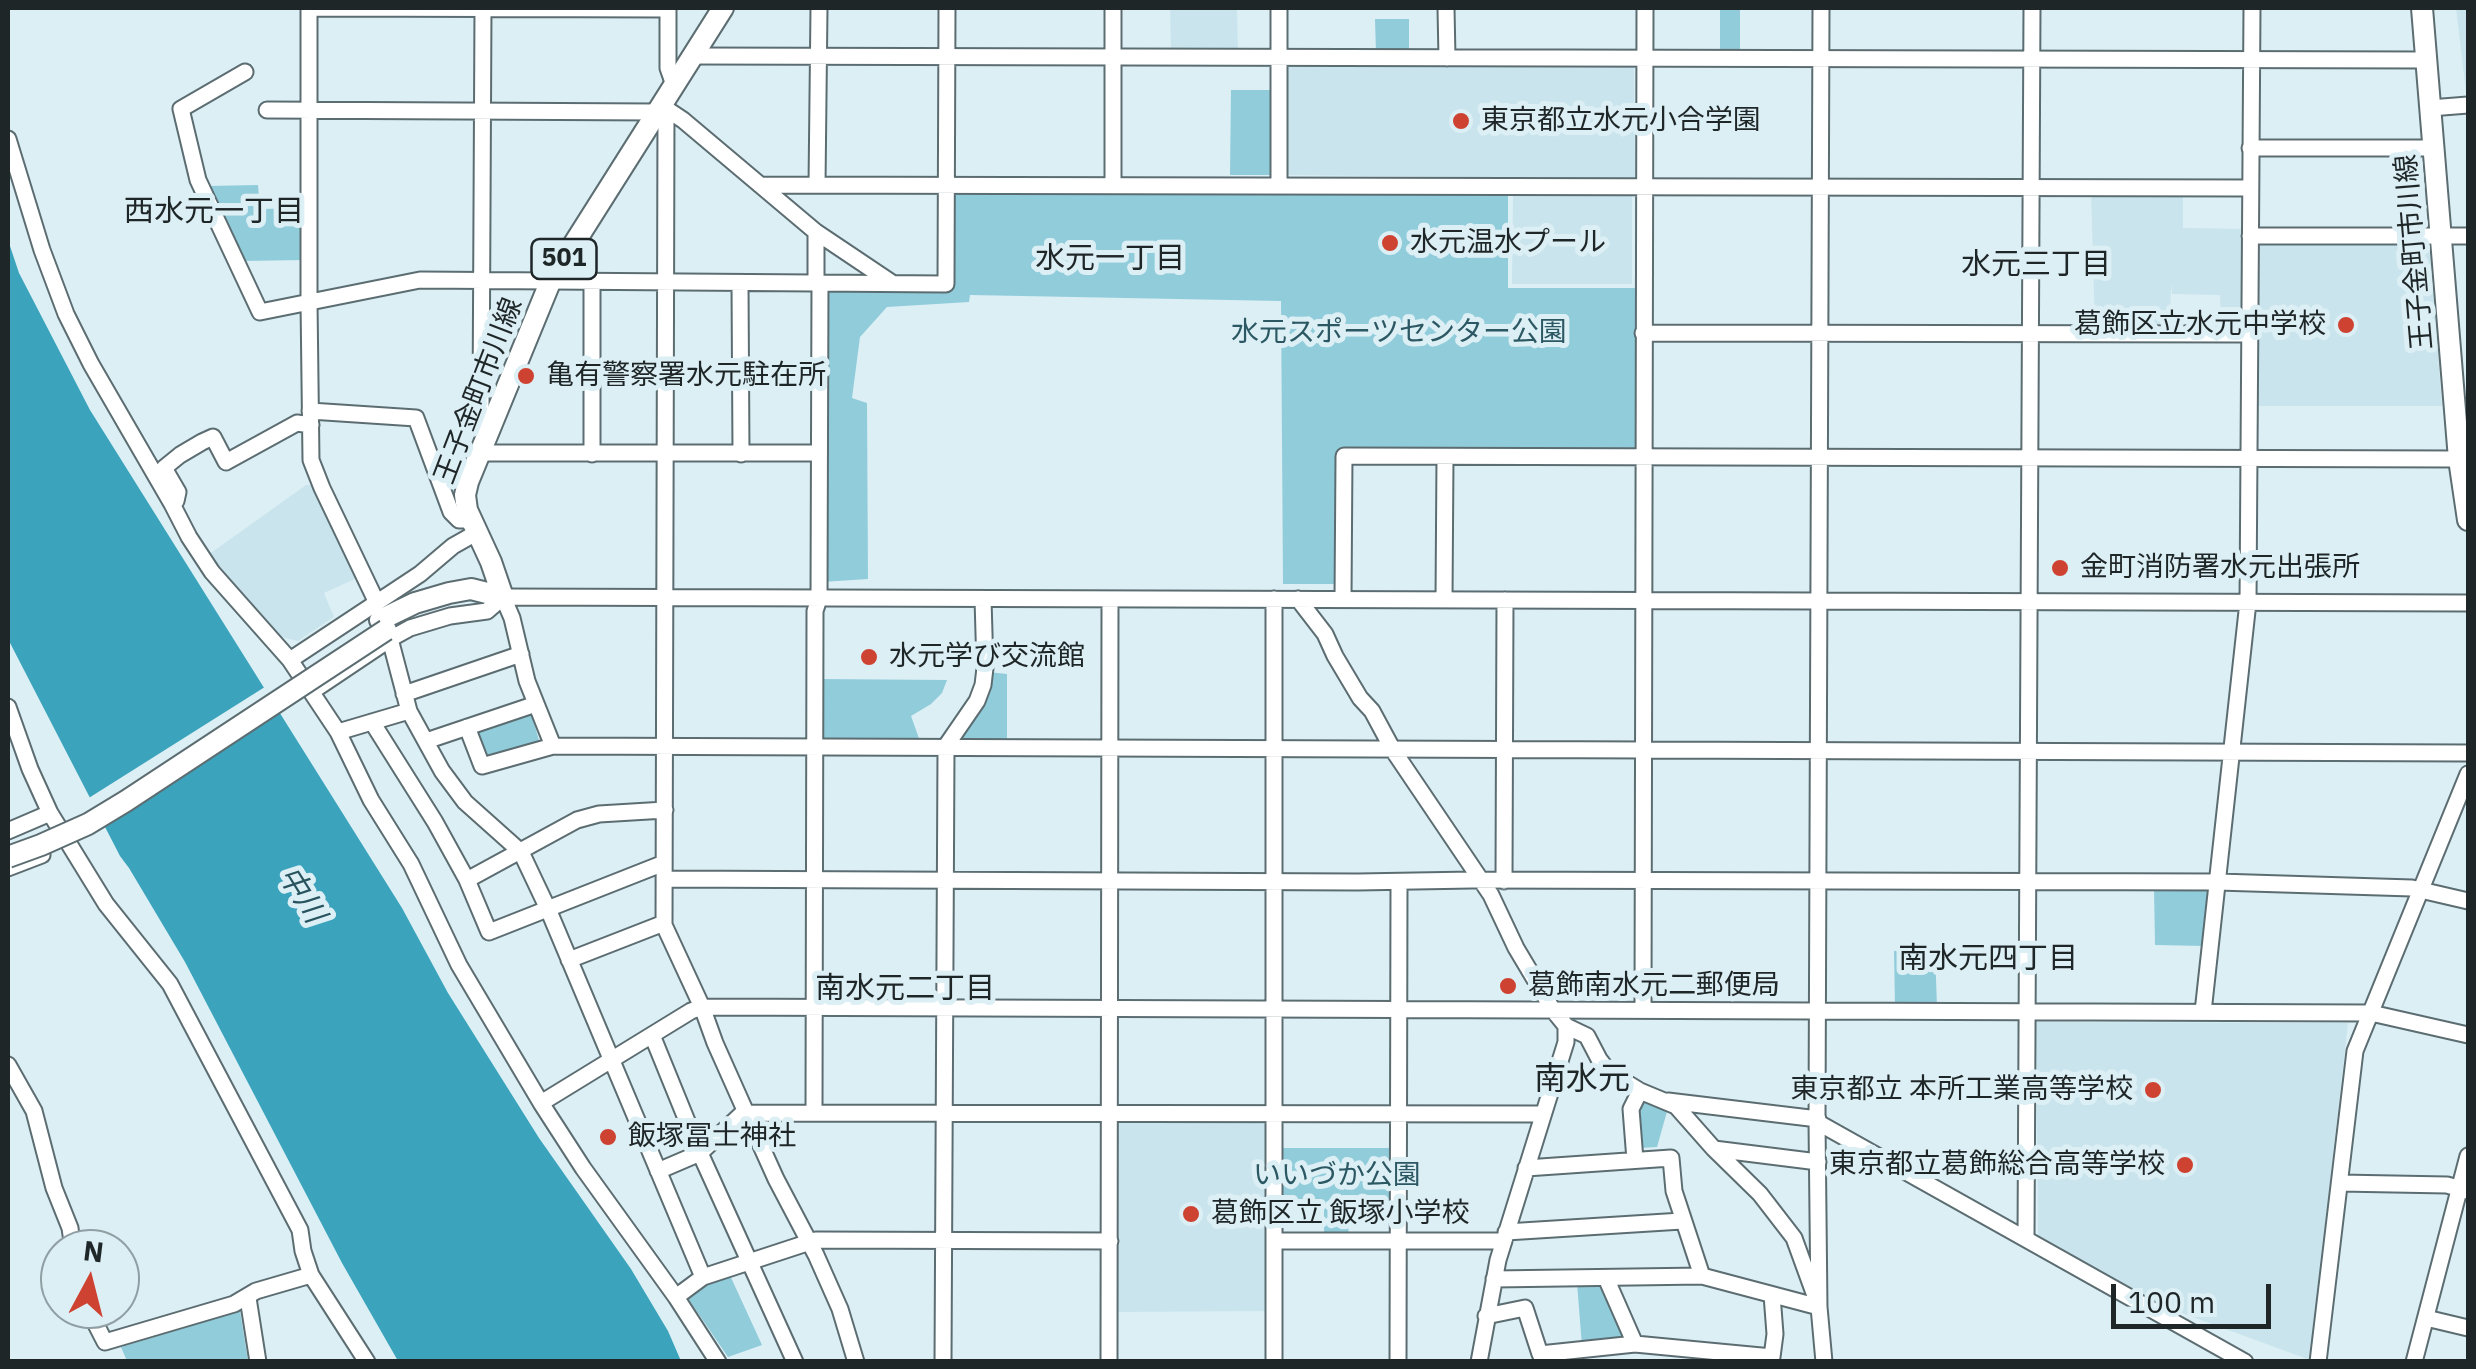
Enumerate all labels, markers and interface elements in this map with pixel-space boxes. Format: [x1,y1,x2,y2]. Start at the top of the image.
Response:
place label: 東京都立水元小合学園 [1481,104,1761,138]
marker: 東京都立水元小合学園 [1450,110,1472,132]
street label: 王子金町市川線 [2390,153,2440,351]
district label: 西水元一丁目 [124,194,304,230]
place label: 水元温水プール [1410,226,1606,260]
marker: 水元温水プール [1379,232,1401,254]
road number: 501 [532,239,596,279]
district label: 水元一丁目 [1035,241,1185,277]
district label: 水元三丁目 [1961,247,2111,283]
street label: 王子金町市川線 [428,293,530,489]
place label: 葛飾区立水元中学校 [2074,308,2326,342]
marker: 葛飾区立水元中学校 [2335,314,2357,336]
park label: 水元スポーツセンター公園 [1231,316,1567,350]
place label: 亀有警察署水元駐在所 [546,359,826,393]
marker: 亀有警察署水元駐在所 [515,365,537,387]
place label: 金町消防署水元出張所 [2080,551,2360,585]
marker: 金町消防署水元出張所 [2049,557,2071,579]
place label: 水元学び交流館 [889,640,1085,674]
marker: 水元学び交流館 [858,646,880,668]
water label: 中川 [270,860,332,930]
district label: 南水元四丁目 [1898,941,2078,977]
place label: 葛飾南水元二郵便局 [1528,969,1780,1003]
district label: 南水元二丁目 [815,971,995,1007]
marker: 葛飾南水元二郵便局 [1497,975,1519,997]
district label: 南水元 [1534,1061,1630,1099]
place label: 東京都立 本所工業高等学校 [1790,1073,2133,1107]
marker: 東京都立 本所工業高等学校 [2142,1079,2164,1101]
place label: 飯塚冨士神社 [628,1120,796,1154]
marker: 飯塚冨士神社 [597,1126,619,1148]
place label: 東京都立葛飾総合高等学校 [1829,1148,2165,1182]
marker: 東京都立葛飾総合高等学校 [2174,1154,2196,1176]
park label: いいづか公園 [1253,1159,1421,1193]
place label: 葛飾区立 飯塚小学校 [1211,1197,1470,1231]
marker: 葛飾区立 飯塚小学校 [1180,1203,1202,1225]
north arrow [40,1229,140,1329]
text: N [81,1231,106,1270]
scale bar [2116,1264,2276,1326]
text: 100 m [2128,1282,2215,1321]

